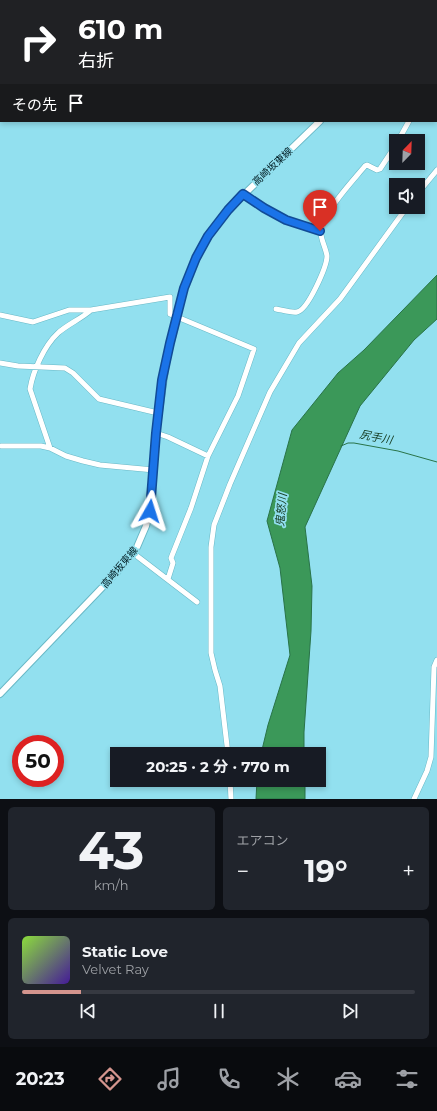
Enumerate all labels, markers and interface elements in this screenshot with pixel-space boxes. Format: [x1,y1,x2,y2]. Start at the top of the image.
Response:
text: 610 m [78,12,163,46]
icon: right [12,16,64,68]
text: 右折 [78,50,114,72]
icon: arrive [65,92,87,114]
text: その先 [12,95,57,114]
north arrow [389,134,425,170]
map controls [389,134,425,214]
street label: 高崎坂東線 [250,145,295,188]
button: sound [389,178,425,214]
pin [303,190,337,231]
icon: arrive [309,196,331,218]
water label: 尻手川 [358,427,395,447]
position arrow [129,490,171,532]
water label: 鬼怒川 [273,492,289,527]
street label: 高崎坂東線 [98,544,140,591]
speed limit sign: 50 [12,735,64,787]
text: 20:25 · 2 分 · 770 m [146,757,290,776]
text: 43 [78,819,144,882]
text: エアコン [237,832,289,848]
text: 19° [304,853,347,890]
text: − [237,858,249,885]
text: + [402,858,415,885]
text: km/h [94,877,129,893]
text: Static Love [82,942,168,961]
text: Velvet Ray [82,961,149,977]
icon: previous [77,1000,99,1022]
icon: pause [208,1000,230,1022]
icon: next [339,1000,361,1022]
icon: directions [96,1065,124,1093]
icon: music [155,1065,183,1093]
icon: phone [215,1065,243,1093]
icon: climate [274,1065,302,1093]
icon: car [334,1065,362,1093]
icon: filters [393,1065,421,1093]
text: 20:23 [16,1068,65,1090]

